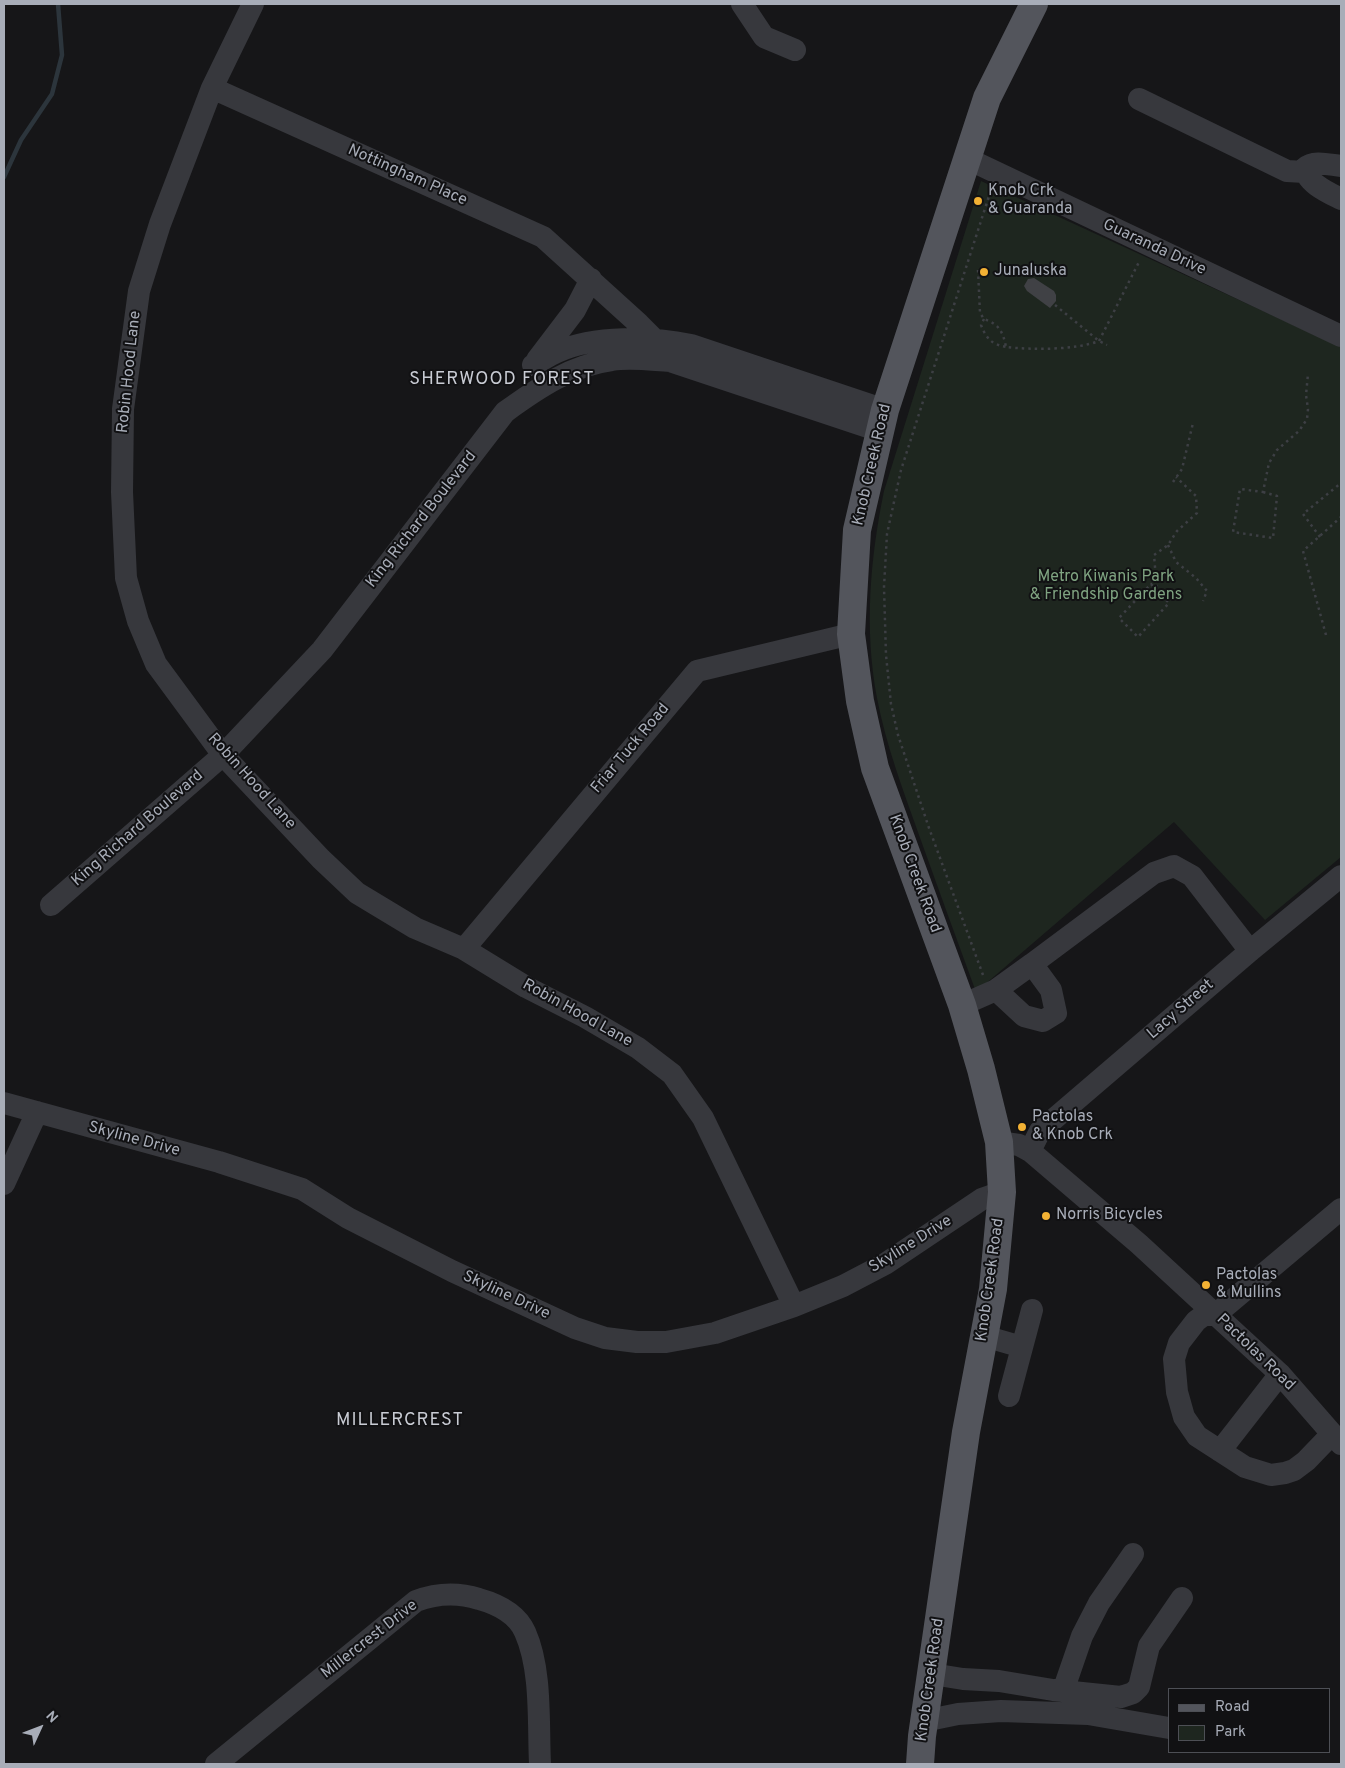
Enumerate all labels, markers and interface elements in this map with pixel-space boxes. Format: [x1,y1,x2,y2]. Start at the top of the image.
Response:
street label: Nottingham Place [344,141,470,211]
place label: Knob Crk & Guaranda [988,182,1073,220]
marker: Knob Crk & Guaranda [972,195,984,207]
street label: Guaranda Drive [1099,216,1209,280]
place label: Junaluska [994,262,1067,282]
marker: Junaluska [978,266,990,278]
street label: Robin Hood Lane [114,310,146,434]
district label: SHERWOOD FOREST [407,369,597,391]
street label: Knob Creek Road [850,402,896,528]
street label: King Richard Boulevard [363,448,481,592]
park label: Metro Kiwanis Park & Friendship Gardens [1030,568,1182,606]
street label: Friar Tuck Road [588,700,674,798]
street label: Robin Hood Lane [203,730,299,834]
street label: King Richard Boulevard [68,767,208,891]
street label: Knob Creek Road [884,812,944,936]
street label: Robin Hood Lane [519,976,635,1052]
street label: Lacy Street [1144,976,1218,1044]
place label: Pactolas & Knob Crk [1032,1108,1113,1146]
street label: Skyline Drive [86,1119,182,1161]
marker: Pactolas & Knob Crk [1016,1121,1028,1133]
place label: Norris Bicycles [1056,1206,1163,1226]
marker: Norris Bicycles [1040,1210,1052,1222]
street label: Skyline Drive [866,1212,956,1278]
street label: Knob Creek Road [973,1217,1009,1343]
place label: Pactolas & Mullins [1216,1266,1281,1304]
street label: Skyline Drive [459,1267,553,1325]
marker: Pactolas & Mullins [1200,1279,1212,1291]
street label: Pactolas Road [1212,1311,1298,1395]
district label: MILLERCREST [335,1410,465,1432]
street label: Millercrest Drive [318,1596,422,1684]
street label: Knob Creek Road [913,1617,949,1743]
legend [1168,1688,1330,1753]
text: Road [1215,1698,1250,1717]
north arrow [15,1703,65,1753]
text: N [42,1708,61,1727]
text: Park [1215,1723,1246,1742]

